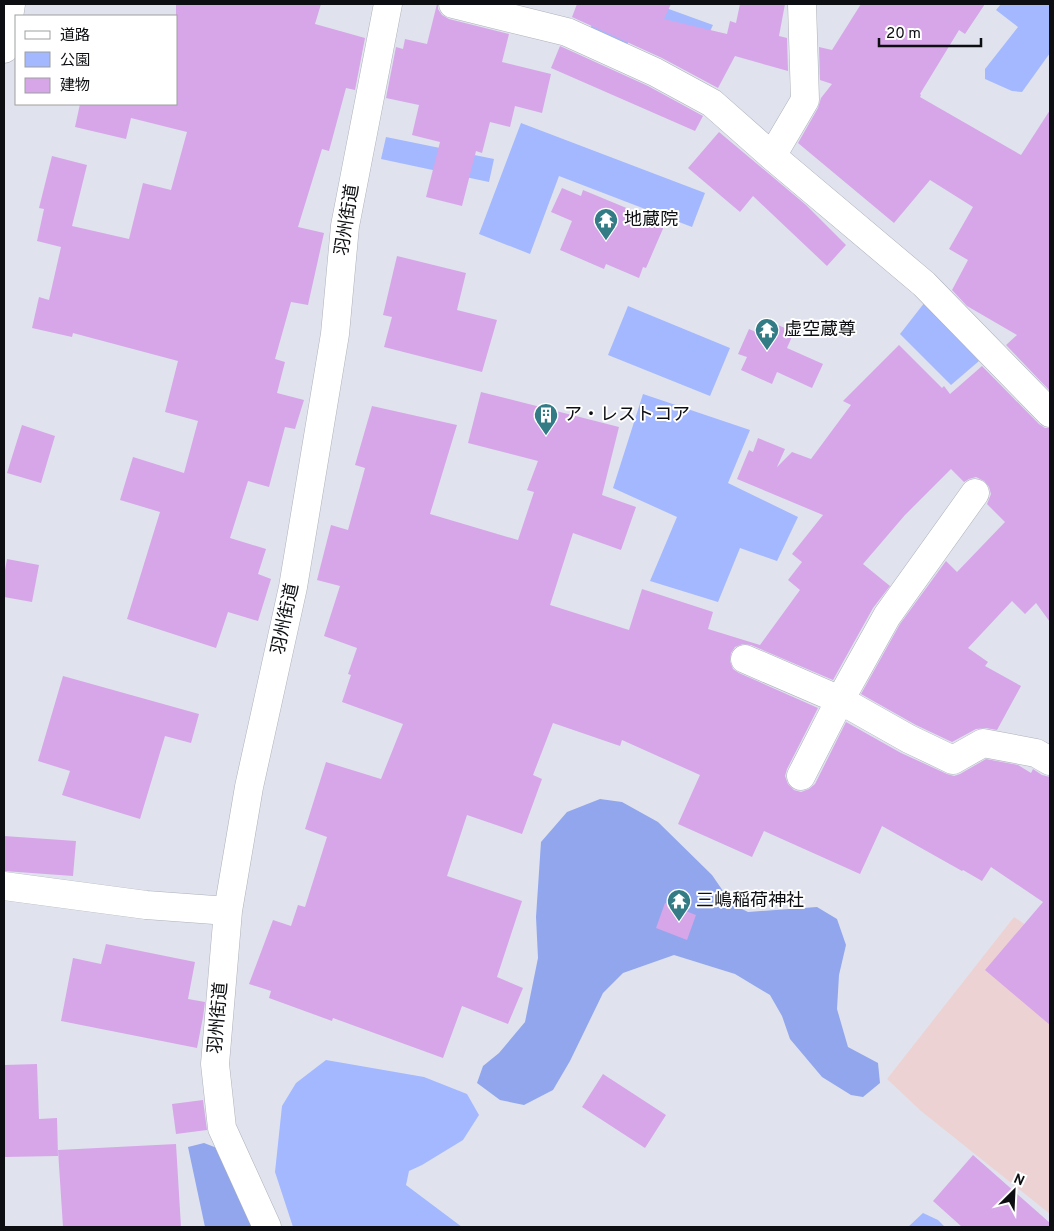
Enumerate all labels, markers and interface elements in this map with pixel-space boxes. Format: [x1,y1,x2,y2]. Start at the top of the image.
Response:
legend [15,15,178,105]
scale bar [879,15,982,47]
text: 20 m [886,25,921,44]
text: 道路 [60,27,90,46]
text: 公園 [60,52,90,71]
text: 建物 [60,77,90,96]
street label: 羽州街道 [331,183,365,257]
temple icon: 地蔵院 [593,207,619,241]
place label: 地蔵院 [624,209,678,232]
temple icon: 虚空蔵尊 [754,317,780,351]
place label: 虚空蔵尊 [784,319,856,342]
building icon: ア・レストコア [533,402,559,436]
place label: ア・レストコア [564,404,690,427]
street label: 羽州街道 [267,581,305,657]
temple icon: 三嶋稲荷神社 [666,888,692,922]
place label: 三嶋稲荷神社 [696,890,804,913]
street label: 羽州街道 [204,981,234,1055]
north arrow [989,1166,1039,1216]
text: N [1011,1171,1027,1190]

